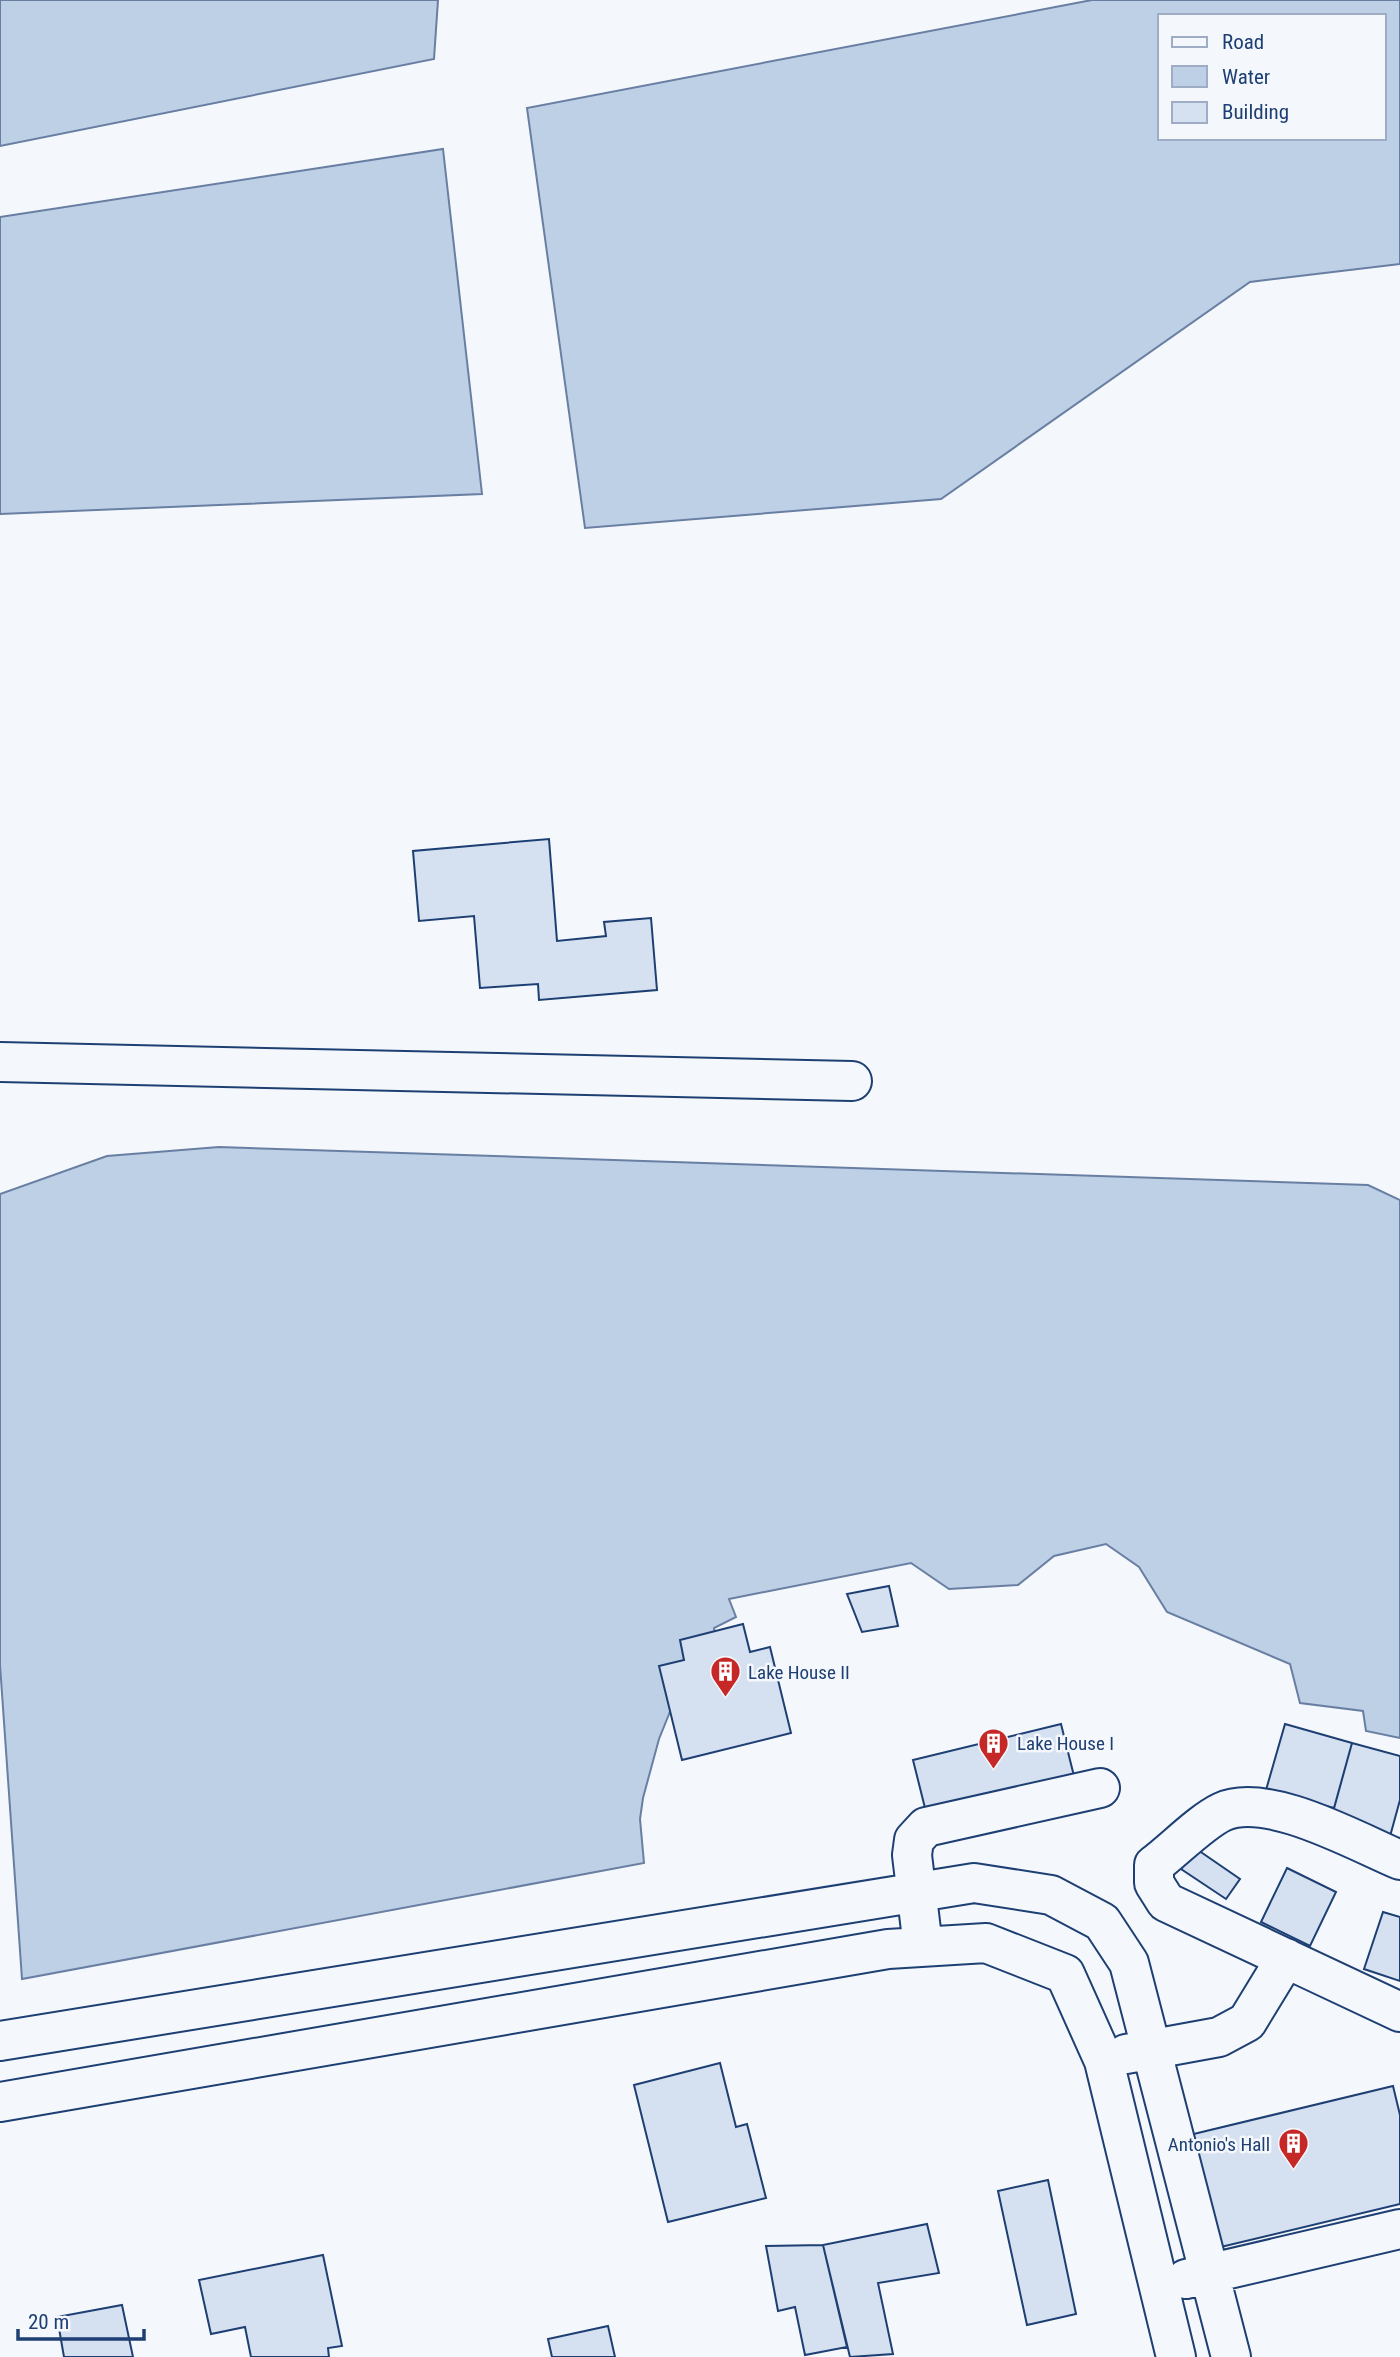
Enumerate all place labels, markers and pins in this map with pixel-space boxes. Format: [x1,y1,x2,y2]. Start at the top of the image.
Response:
building icon: Lake House II [708,1655,742,1699]
place label: Lake House II [748,1661,850,1684]
building icon: Lake House I [977,1726,1011,1770]
place label: Lake House I [1017,1732,1114,1755]
building icon: Antonio's Hall [1276,2127,1310,2171]
place label: Antonio's Hall [1168,2133,1270,2156]

